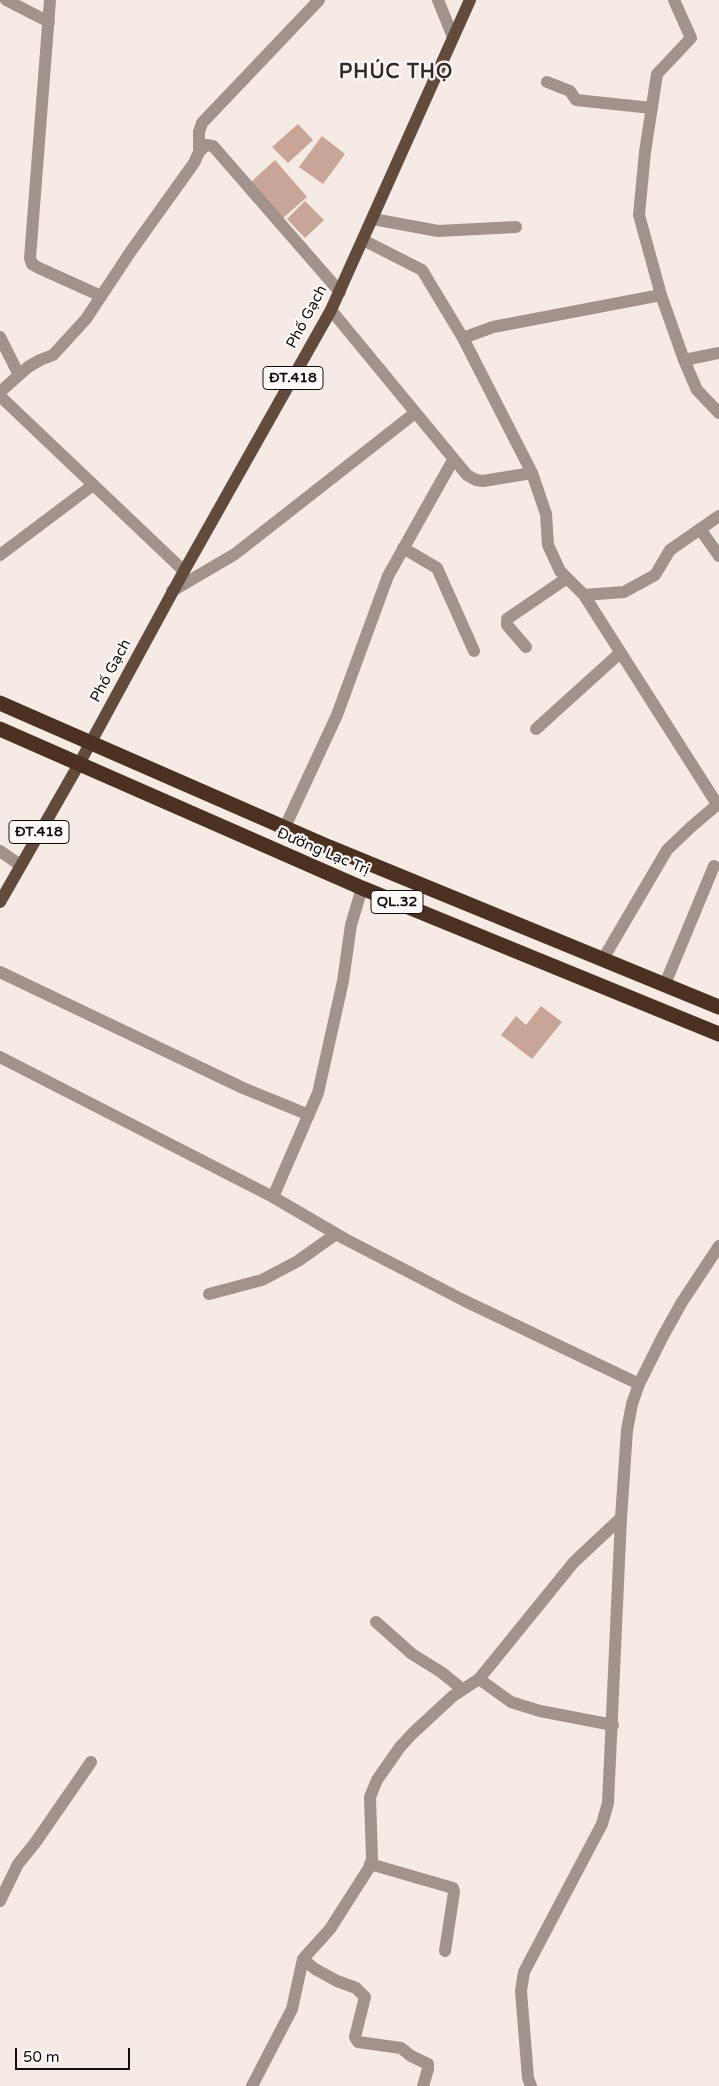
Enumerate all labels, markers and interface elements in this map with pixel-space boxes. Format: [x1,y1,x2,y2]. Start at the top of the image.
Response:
district label: PHÚC THỌ [338,61,454,85]
street label: Phố Gạch [283,282,331,352]
road number: ĐT.418 [263,366,323,389]
street label: Phố Gạch [87,636,135,706]
road number: ĐT.418 [9,820,69,844]
street label: Đường Lạc Trị [274,824,372,880]
road number: QL.32 [371,890,423,914]
scale bar [18,2038,132,2070]
text: 50 m [23,2048,60,2066]

